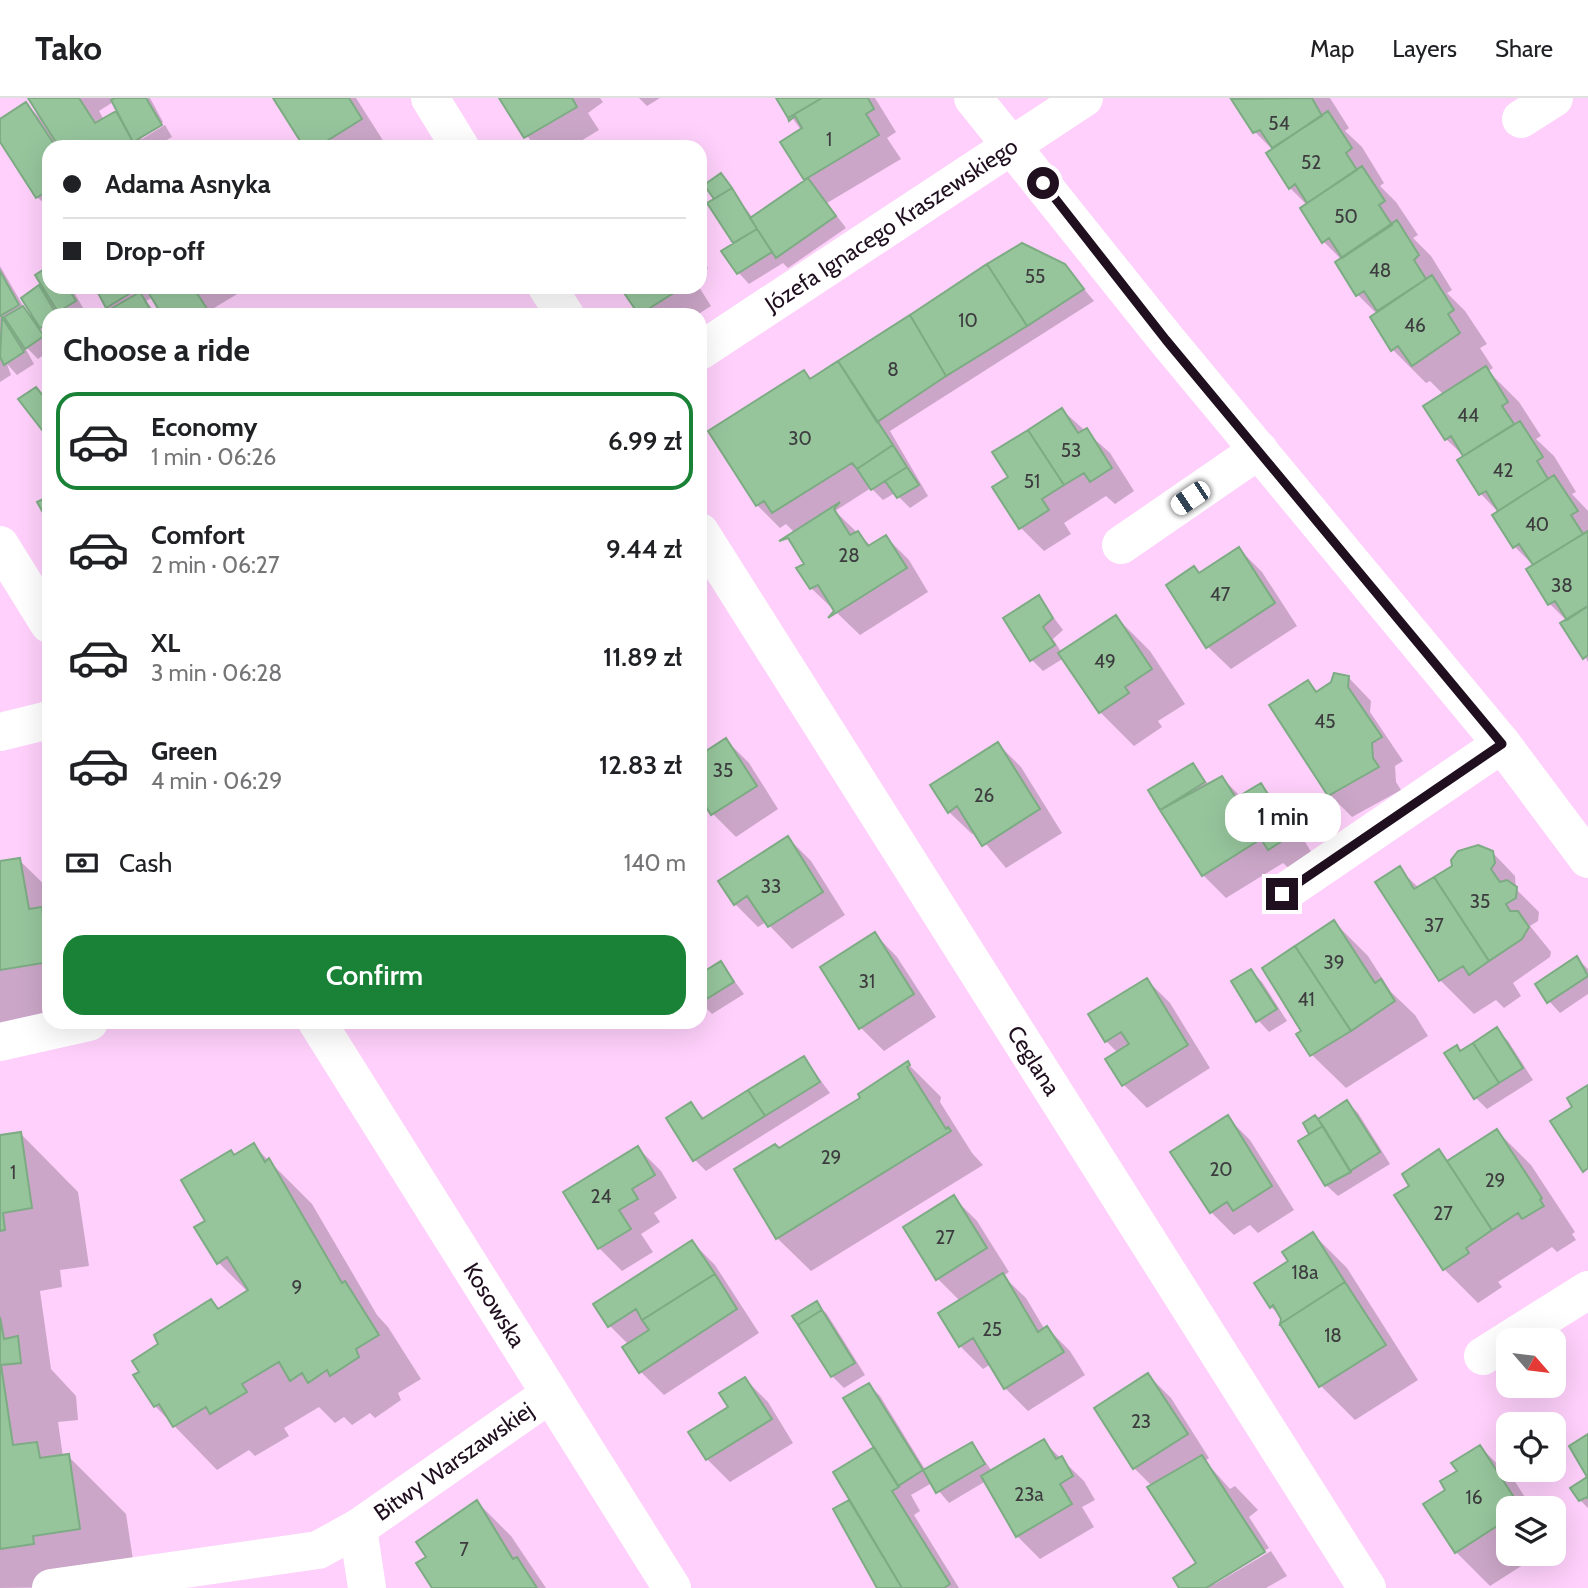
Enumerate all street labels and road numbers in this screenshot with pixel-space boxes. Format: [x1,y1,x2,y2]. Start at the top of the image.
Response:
street label: Józefa Ignacego Kraszewskiego [759,132,1023,319]
street label: Ceglana [1001,1020,1066,1101]
street label: Kosowska [458,1258,531,1352]
street label: Bitwy Warszawskiej [369,1396,539,1527]

